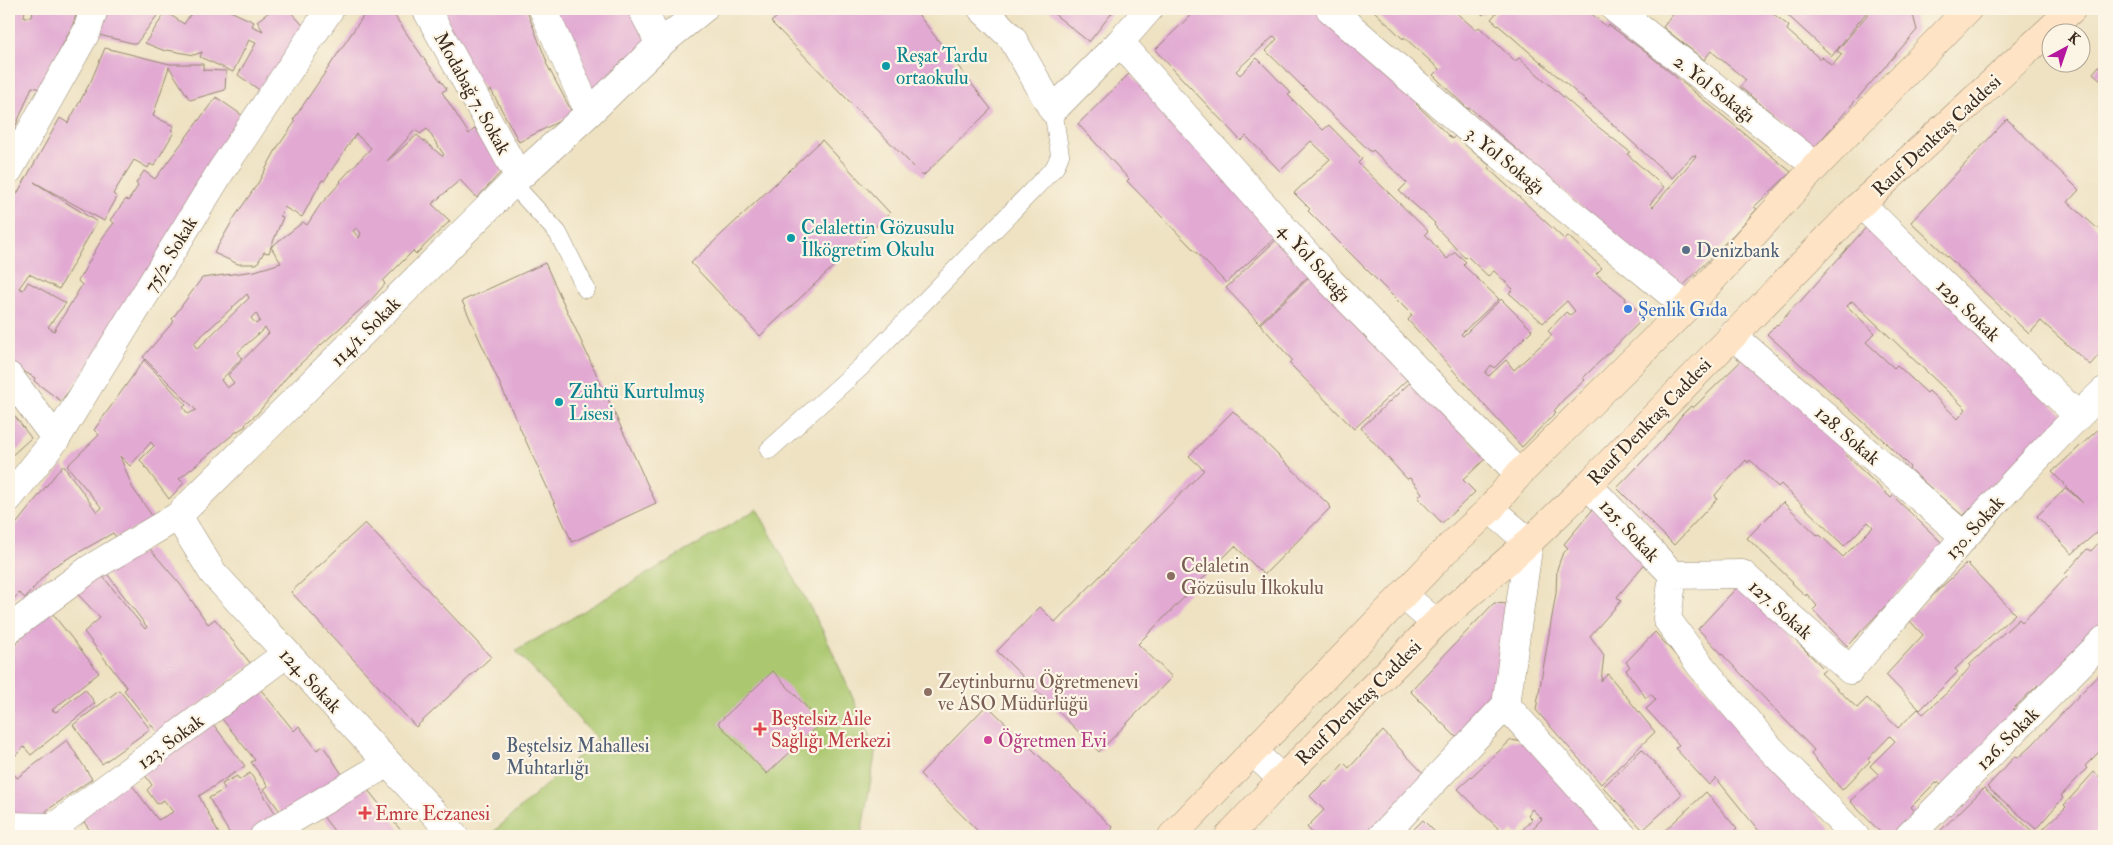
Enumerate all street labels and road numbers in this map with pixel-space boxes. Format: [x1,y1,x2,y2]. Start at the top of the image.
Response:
street label: Modabağ 7. Sokak [429,28,516,159]
street label: 2. Yol Sokağı [1669,49,1760,128]
street label: Rauf Denktaş Caddesi [1867,70,2006,202]
street label: 3. Yol Sokağı [1461,122,1550,200]
street label: 75/2. Sokak [139,212,203,297]
street label: 4. Yol Sokağı [1272,218,1356,307]
street label: 129. Sokak [1931,275,2005,347]
street label: 114/1. Sokak [326,292,406,372]
street label: Rauf Denktaş Caddesi [1583,353,1717,490]
street label: 128. Sokak [1810,401,1885,471]
street label: 130. Sokak [1940,491,2009,564]
street label: 125. Sokak [1594,494,1664,567]
street label: 127. Sokak [1743,575,1817,645]
street label: Rauf Denktaş Caddesi [1291,635,1427,771]
street label: 124. Sokak [274,643,346,718]
street label: 126. Sokak [1971,702,2044,775]
street label: 123. Sokak [133,709,209,775]

